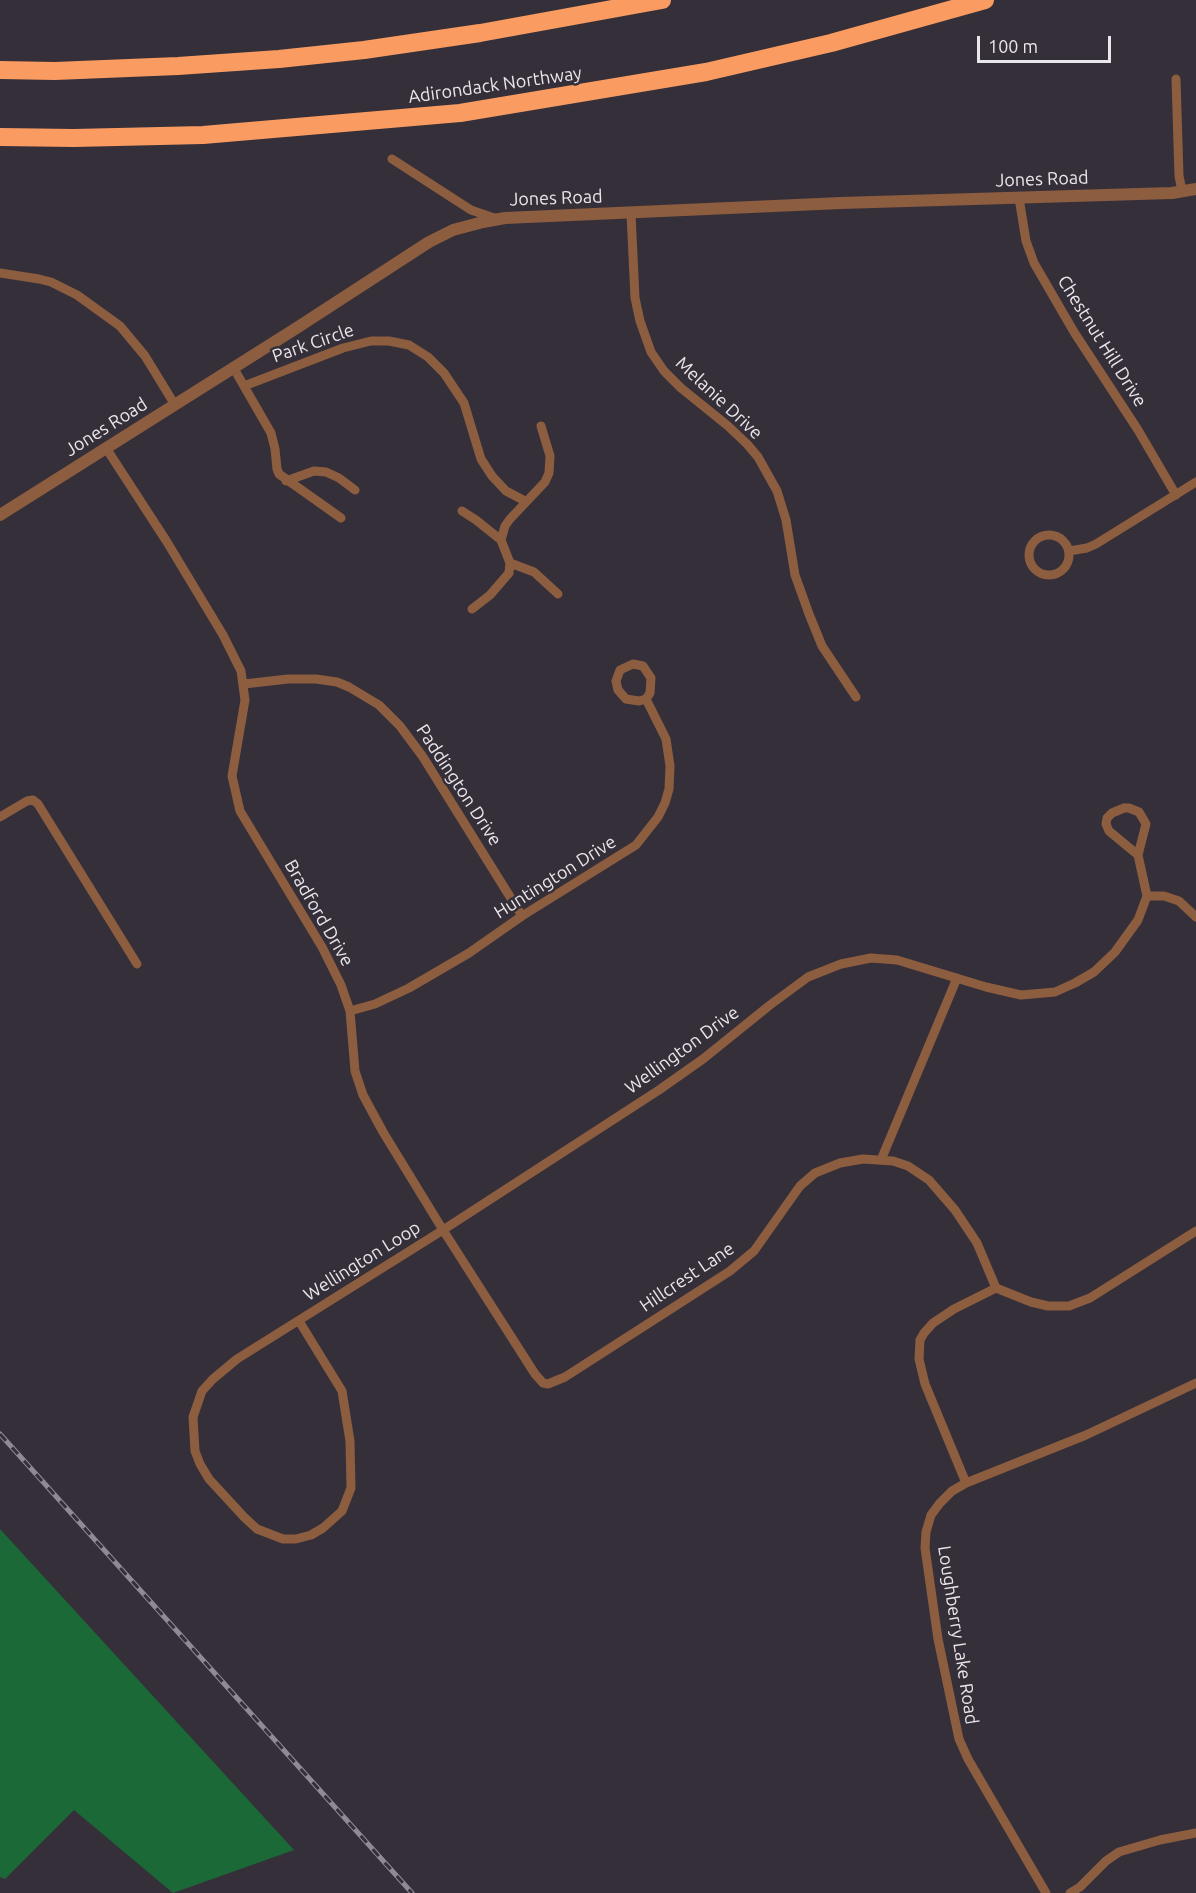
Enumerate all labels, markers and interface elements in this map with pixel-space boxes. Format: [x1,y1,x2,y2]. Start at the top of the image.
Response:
scale bar [980,24,1114,62]
text: 100 m [988,36,1038,56]
street label: Adirondack Northway [407,62,583,108]
street label: Jones Road [995,167,1089,191]
street label: Jones Road [509,186,603,210]
street label: Chestnut Hill Drive [1053,271,1151,411]
street label: Park Circle [269,319,357,367]
street label: Melanie Drive [671,352,767,444]
street label: Jones Road [61,393,151,461]
street label: Paddington Drive [412,720,506,850]
street label: Huntington Drive [490,831,620,923]
street label: Bradford Drive [280,856,358,970]
street label: Wellington Drive [621,1002,743,1098]
street label: Wellington Loop [300,1216,424,1306]
street label: Hillcrest Lane [636,1238,738,1316]
street label: Loughberry Lake Road [933,1544,983,1726]

